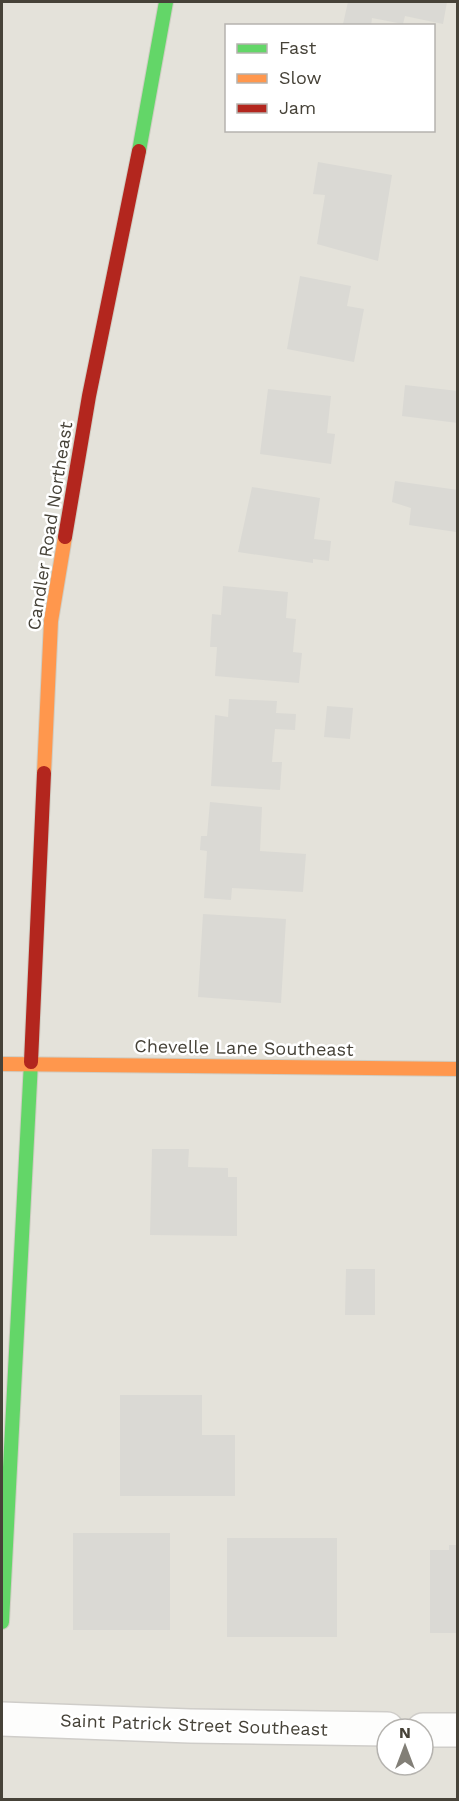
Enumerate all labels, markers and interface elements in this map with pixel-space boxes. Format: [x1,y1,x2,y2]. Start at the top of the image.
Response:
legend [225,24,435,132]
text: Fast [279,37,317,58]
text: Slow [279,67,322,88]
text: Jam [279,97,316,118]
street label: Candler Road Northeast [23,420,76,632]
street label: Chevelle Lane Southeast [134,1035,354,1060]
street label: Saint Patrick Street Southeast [60,1709,329,1740]
north arrow [375,1717,435,1777]
text: N [399,1723,411,1742]

